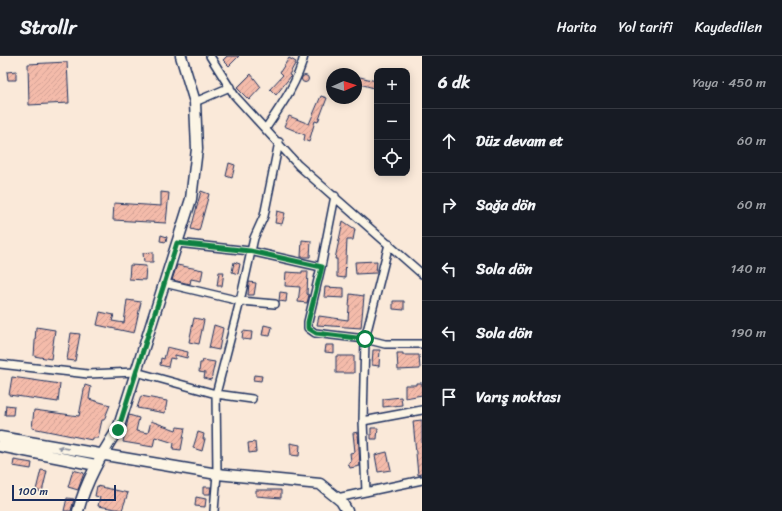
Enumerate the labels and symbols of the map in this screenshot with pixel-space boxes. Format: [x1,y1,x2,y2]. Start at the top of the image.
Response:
north arrow [326,68,362,104]
route start [356,330,374,348]
route end [109,421,127,439]
one-way arrow [57,445,69,451]
scale bar [12,483,116,502]

